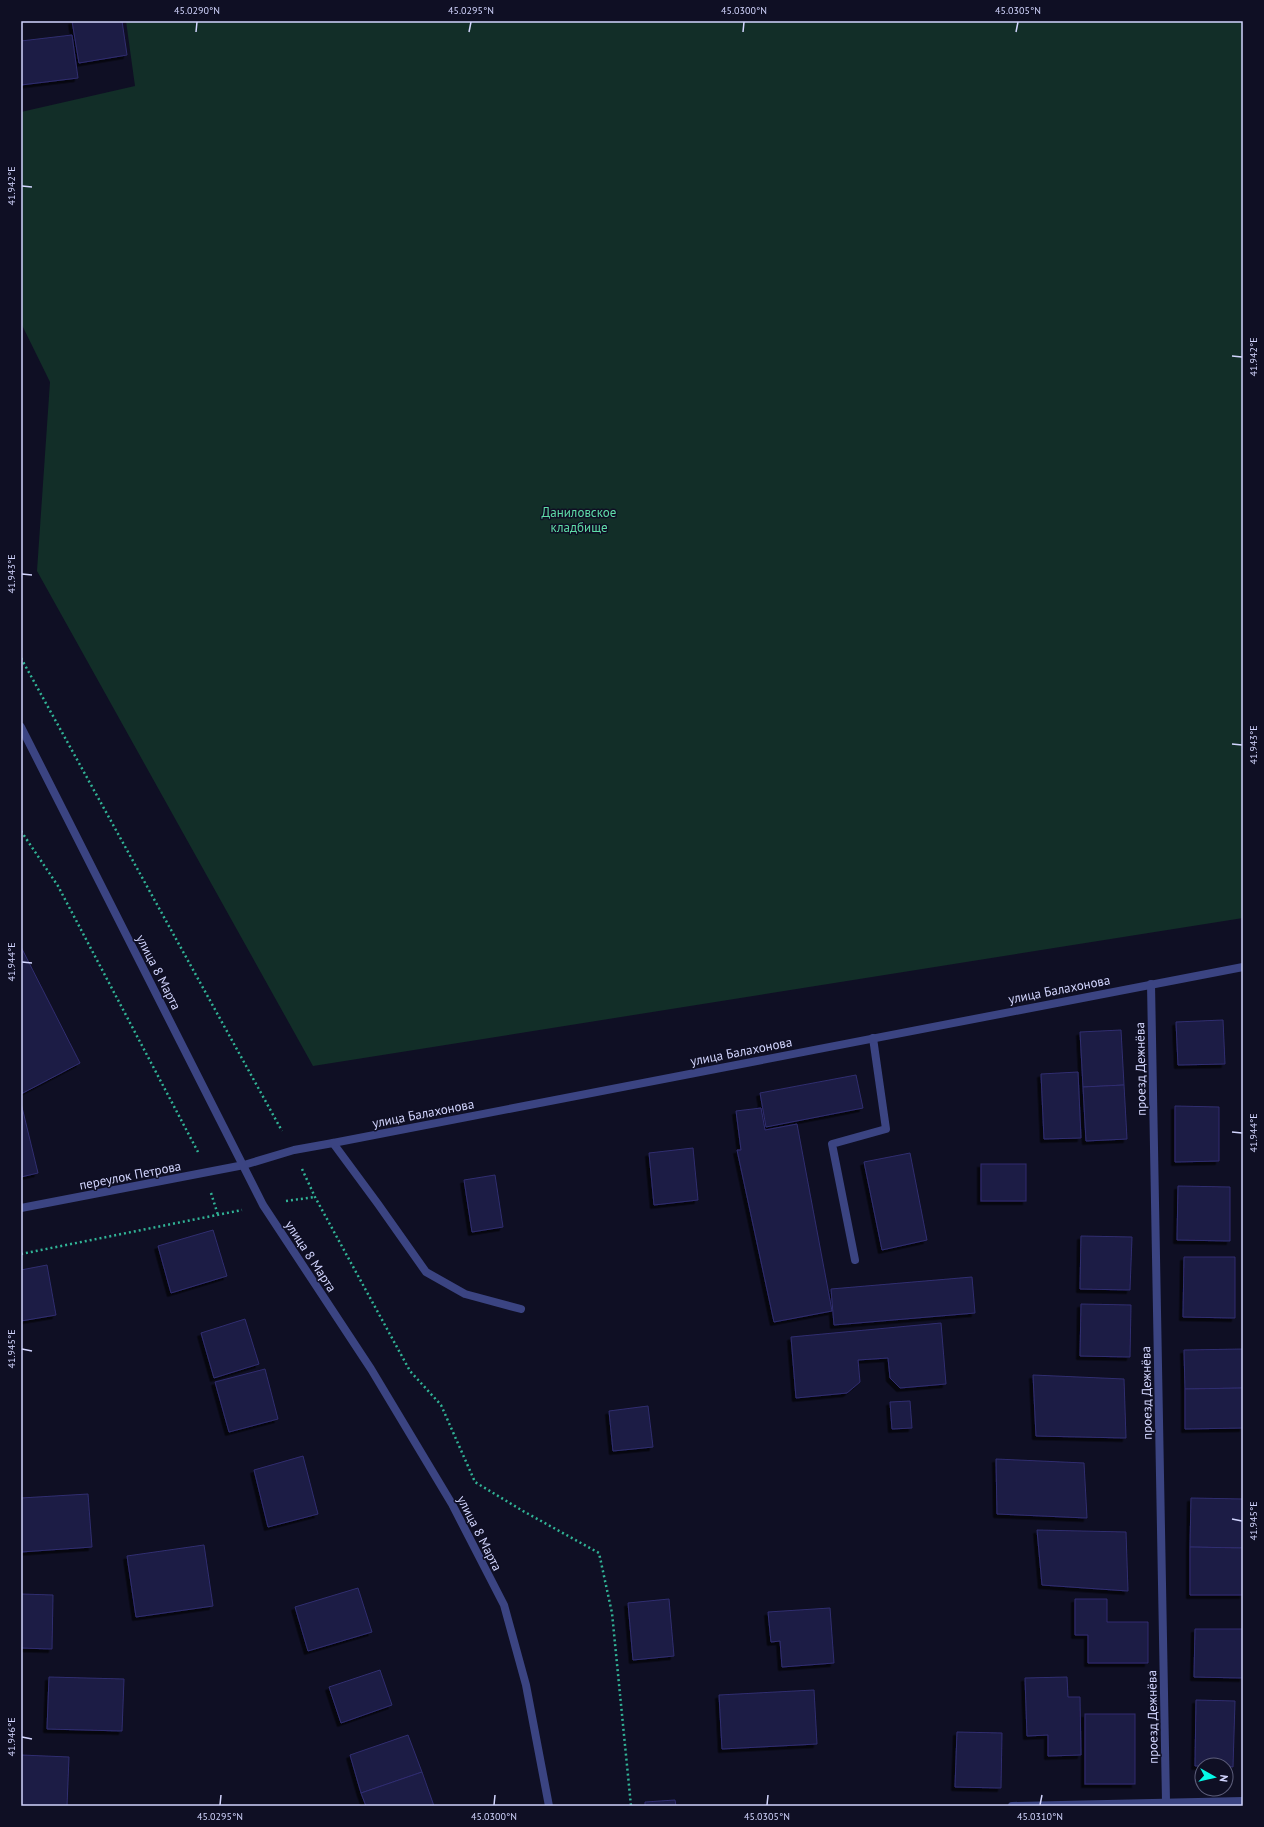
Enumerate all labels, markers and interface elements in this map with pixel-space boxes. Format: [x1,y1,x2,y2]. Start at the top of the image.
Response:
text: 45.0290°N [174,4,220,17]
text: 45.0295°N [448,4,494,17]
text: 45.0300°N [721,4,767,17]
text: 45.0305°N [995,4,1041,17]
text: 41.942°E [5,167,18,206]
text: 41.942°E [1247,338,1260,377]
park label: Даниловское кладбище [542,504,616,536]
text: 41.943°E [5,555,18,594]
text: 41.943°E [1247,726,1260,765]
street label: улица 8 Марта [132,932,185,1013]
text: 41.944°E [5,943,18,982]
street label: улица Балахонова [1007,971,1111,1008]
street label: проезд Дежнёва [1131,1022,1150,1116]
street label: улица Балахонова [689,1033,793,1070]
street label: улица Балахонова [371,1095,475,1132]
text: 41.944°E [1247,1114,1260,1153]
street label: переулок Петрова [78,1157,182,1194]
street label: улица 8 Марта [281,1217,340,1295]
text: 41.945°E [5,1330,18,1369]
street label: проезд Дежнёва [1137,1346,1156,1440]
street label: улица 8 Марта [453,1493,506,1574]
text: 41.945°E [1247,1502,1260,1541]
street label: проезд Дежнёва [1143,1670,1162,1764]
text: 41.946°E [5,1718,18,1757]
north arrow [1194,1757,1234,1797]
text: N [1216,1774,1231,1783]
text: 45.0295°N [197,1810,243,1823]
text: 45.0300°N [471,1810,517,1823]
text: 45.0305°N [744,1810,790,1823]
text: 45.0310°N [1017,1810,1063,1823]

